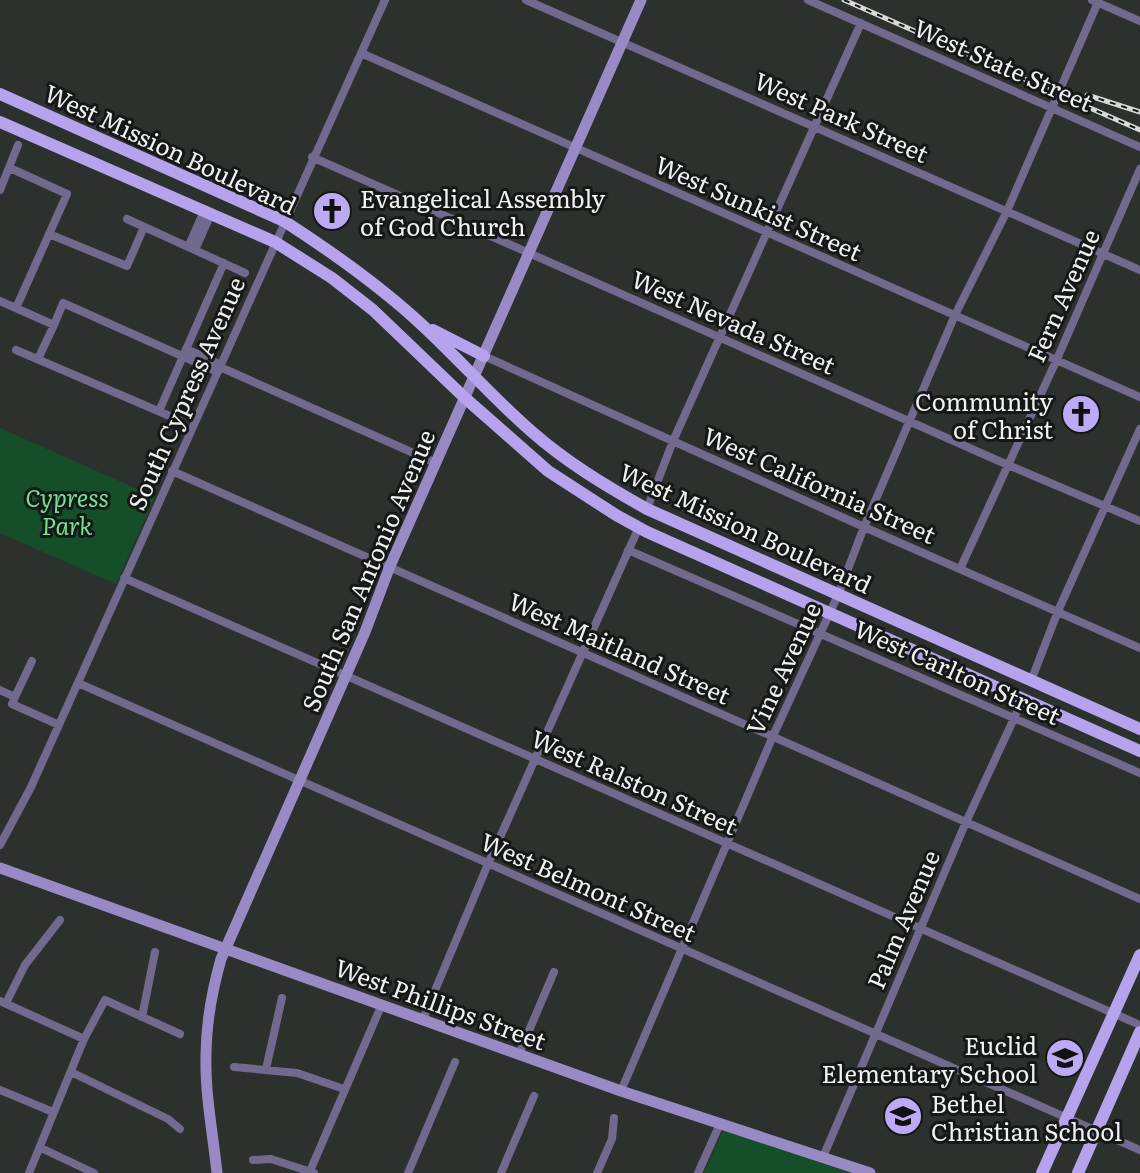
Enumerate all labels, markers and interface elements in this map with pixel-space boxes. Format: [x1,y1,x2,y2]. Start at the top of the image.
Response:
street label: West State Street [909,9,1099,119]
street label: West Park Street [749,62,935,170]
street label: West Mission Boulevard [39,74,303,222]
street label: West Sunkist Street [650,146,868,268]
place label: Evangelical Assembly of God Church [360,180,605,243]
church icon: Evangelical Assembly of God Church [311,190,353,232]
street label: Fern Avenue [1017,223,1107,367]
street label: West Nevada Street [626,260,842,382]
street label: South Cypress Avenue [118,271,252,515]
place label: Community of Christ [915,383,1053,446]
church icon: Community of Christ [1060,393,1102,435]
street label: West California Street [698,417,942,551]
street label: South San Antonio Avenue [292,424,442,716]
street label: West Mission Boulevard [614,453,878,601]
park label: Cypress Park [25,479,109,542]
street label: West Maitland Street [504,582,737,712]
street label: Vine Avenue [736,596,828,740]
street label: West Carlton Street [850,610,1067,732]
street label: West Ralston Street [526,720,744,842]
street label: West Belmont Street [476,823,703,949]
street label: Palm Avenue [857,844,947,994]
street label: West Phillips Street [331,949,552,1058]
place label: Euclid Elementary School [821,1027,1037,1090]
school or university icon: Euclid Elementary School [1044,1037,1086,1079]
place label: Bethel Christian School [931,1085,1122,1148]
school or university icon: Bethel Christian School [882,1095,924,1137]

